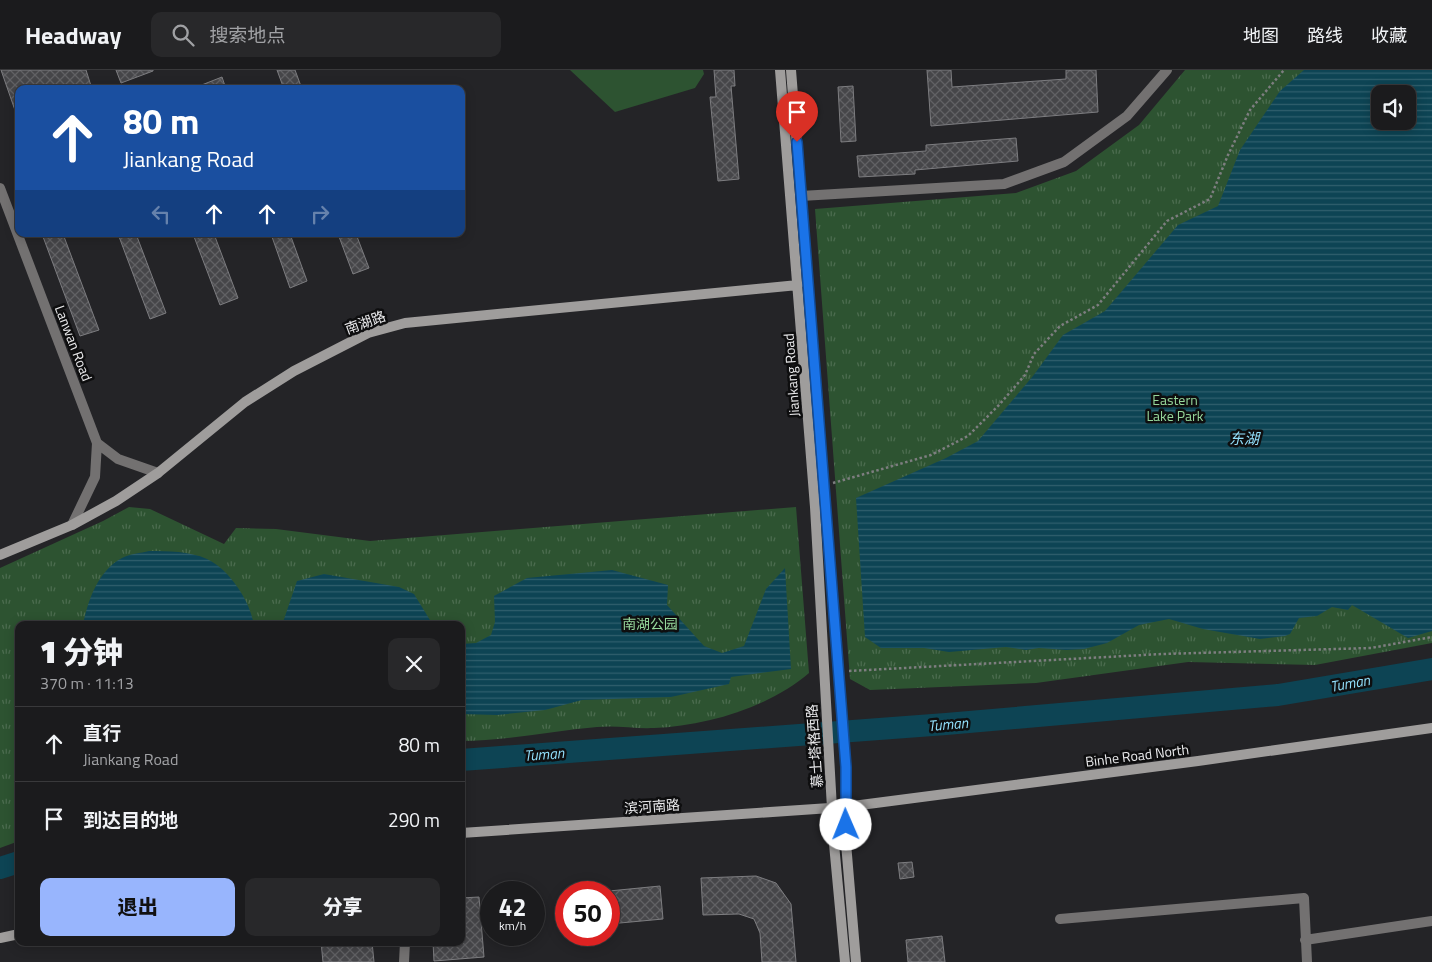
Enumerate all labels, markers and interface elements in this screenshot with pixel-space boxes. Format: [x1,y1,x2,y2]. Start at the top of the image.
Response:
search box [151,12,501,57]
text: Headway [25,17,121,53]
text: 搜索地点 [209,20,285,49]
icon: search [169,21,197,49]
text: 地图 [1243,22,1279,49]
text: 路线 [1307,22,1343,49]
text: 收藏 [1371,22,1407,49]
map controls [1371,85,1416,130]
button: sound [1371,85,1416,130]
pin [776,91,818,142]
text: 80 m [123,94,199,148]
icon: arrive [783,98,811,126]
icon: ahead [40,105,105,170]
text: Jiankang Road [123,142,254,176]
icon: left [147,200,175,228]
icon: ahead [200,200,228,228]
icon: ahead [253,200,281,228]
icon: right [306,200,334,228]
street label: Lanwan Road [50,302,98,384]
street label: 南湖路 [342,305,388,339]
street label: Jiankang Road [778,333,804,417]
park label: Eastern Lake Park [1146,389,1204,426]
water label: 东湖 [1229,427,1261,450]
park label: 南湖公园 [622,613,678,634]
text: 1 分钟 [40,629,123,675]
button: close [388,638,440,690]
water label: Tuman [1328,668,1372,698]
text: 370 m · 11:13 [40,671,134,695]
street label: 慕士塔格西路 [801,703,827,789]
water label: Tuman [927,711,969,737]
text: 直行 [83,718,121,747]
icon: ahead [40,730,68,758]
text: 80 m [399,730,440,759]
street label: Binhe Road North [1084,738,1190,772]
water label: Tuman [523,741,565,767]
text: Jiankang Road [83,747,178,771]
street label: 滨河南路 [623,794,681,818]
position arrow [819,798,871,850]
icon: arrive [40,805,68,833]
text: 到达目的地 [83,805,178,834]
text: 290 m [388,805,440,834]
button: 退出 [40,878,235,936]
button: 分享 [245,878,440,936]
speed limit sign: 50 [555,881,620,946]
text: 42 [498,888,527,926]
text: km/h [499,916,526,935]

